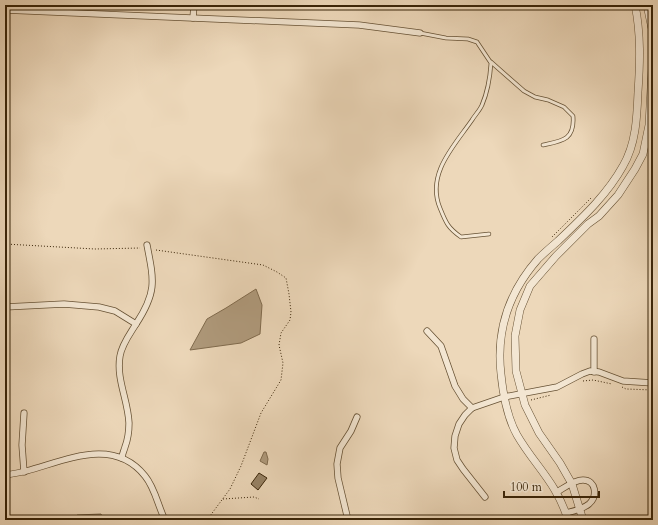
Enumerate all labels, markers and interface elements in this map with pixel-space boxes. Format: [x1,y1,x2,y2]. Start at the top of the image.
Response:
scale bar [504,473,599,499]
text: 100 m [510,479,543,495]

